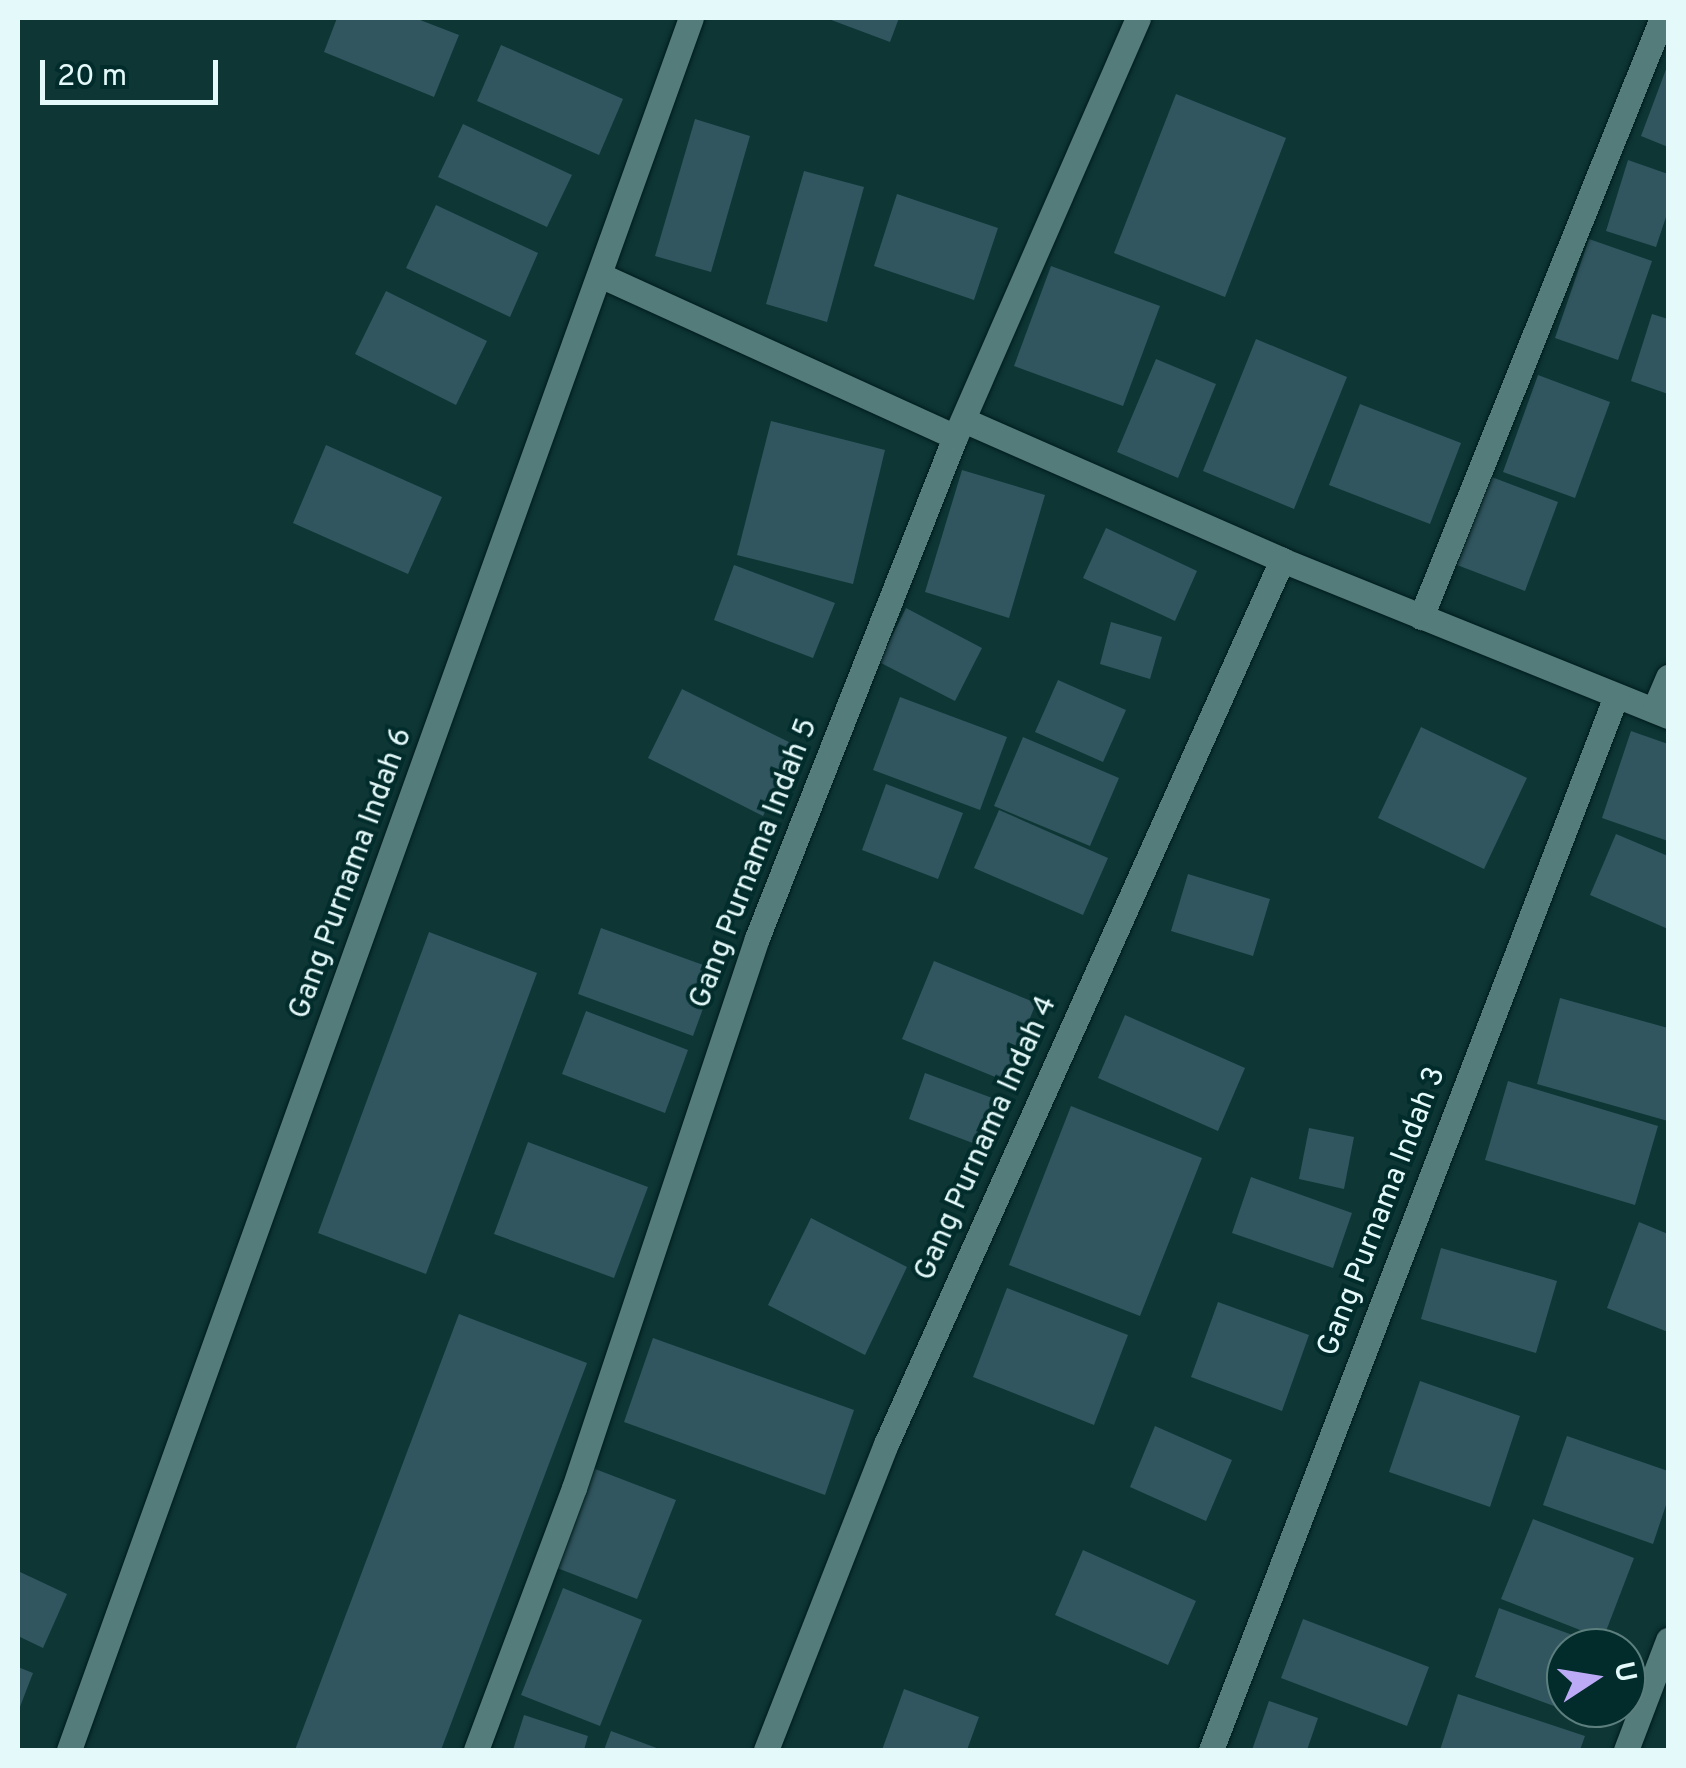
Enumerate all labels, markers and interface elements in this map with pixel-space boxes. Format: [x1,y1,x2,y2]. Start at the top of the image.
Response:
scale bar [45,40,222,102]
text: 20 m [57,59,127,96]
street label: Gang Purnama Indah 5 [683,714,827,1014]
street label: Gang Purnama Indah 6 [283,724,421,1024]
street label: Gang Purnama Indah 4 [908,991,1066,1287]
street label: Gang Purnama Indah 3 [1311,1062,1455,1362]
north arrow [1546,1628,1646,1728]
text: U [1604,1659,1643,1686]

